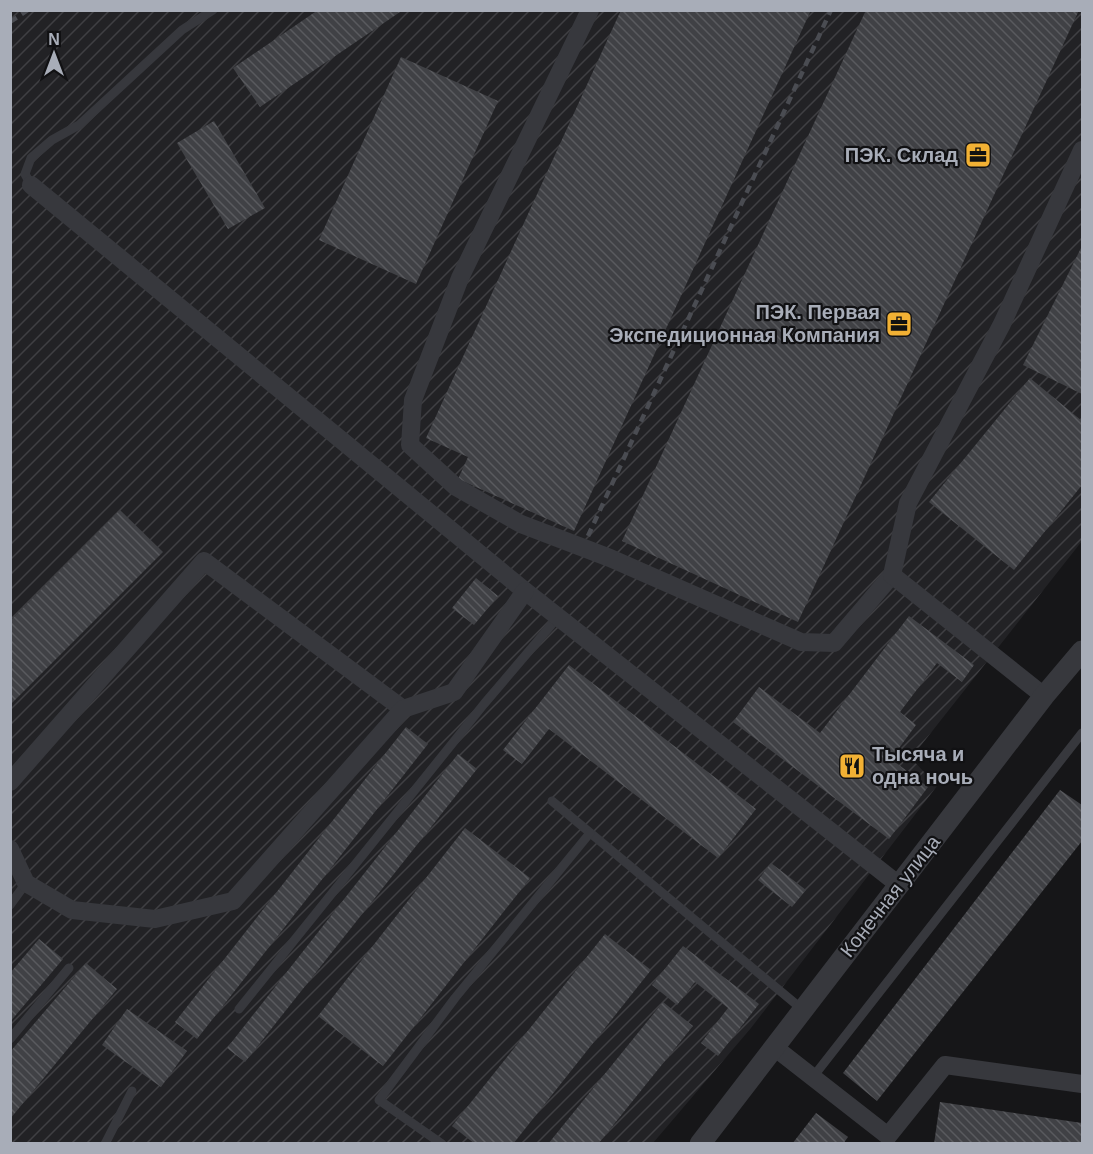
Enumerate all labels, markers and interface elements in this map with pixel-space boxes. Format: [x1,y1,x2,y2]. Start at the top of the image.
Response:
north arrow [24,24,84,84]
text: N [48,31,60,48]
office icon: ПЭК. Склад [963,140,993,170]
place label: ПЭК. Склад [845,144,958,166]
place label: ПЭК. Первая Экспедиционная Компания [609,301,880,346]
office icon: ПЭК. Первая Экспедиционная Компания [884,309,914,339]
place label: Тысяча и одна ночь [872,743,973,788]
restaurant icon: Тысяча и одна ночь [837,751,867,781]
street label: Конечная улица [836,830,945,961]

